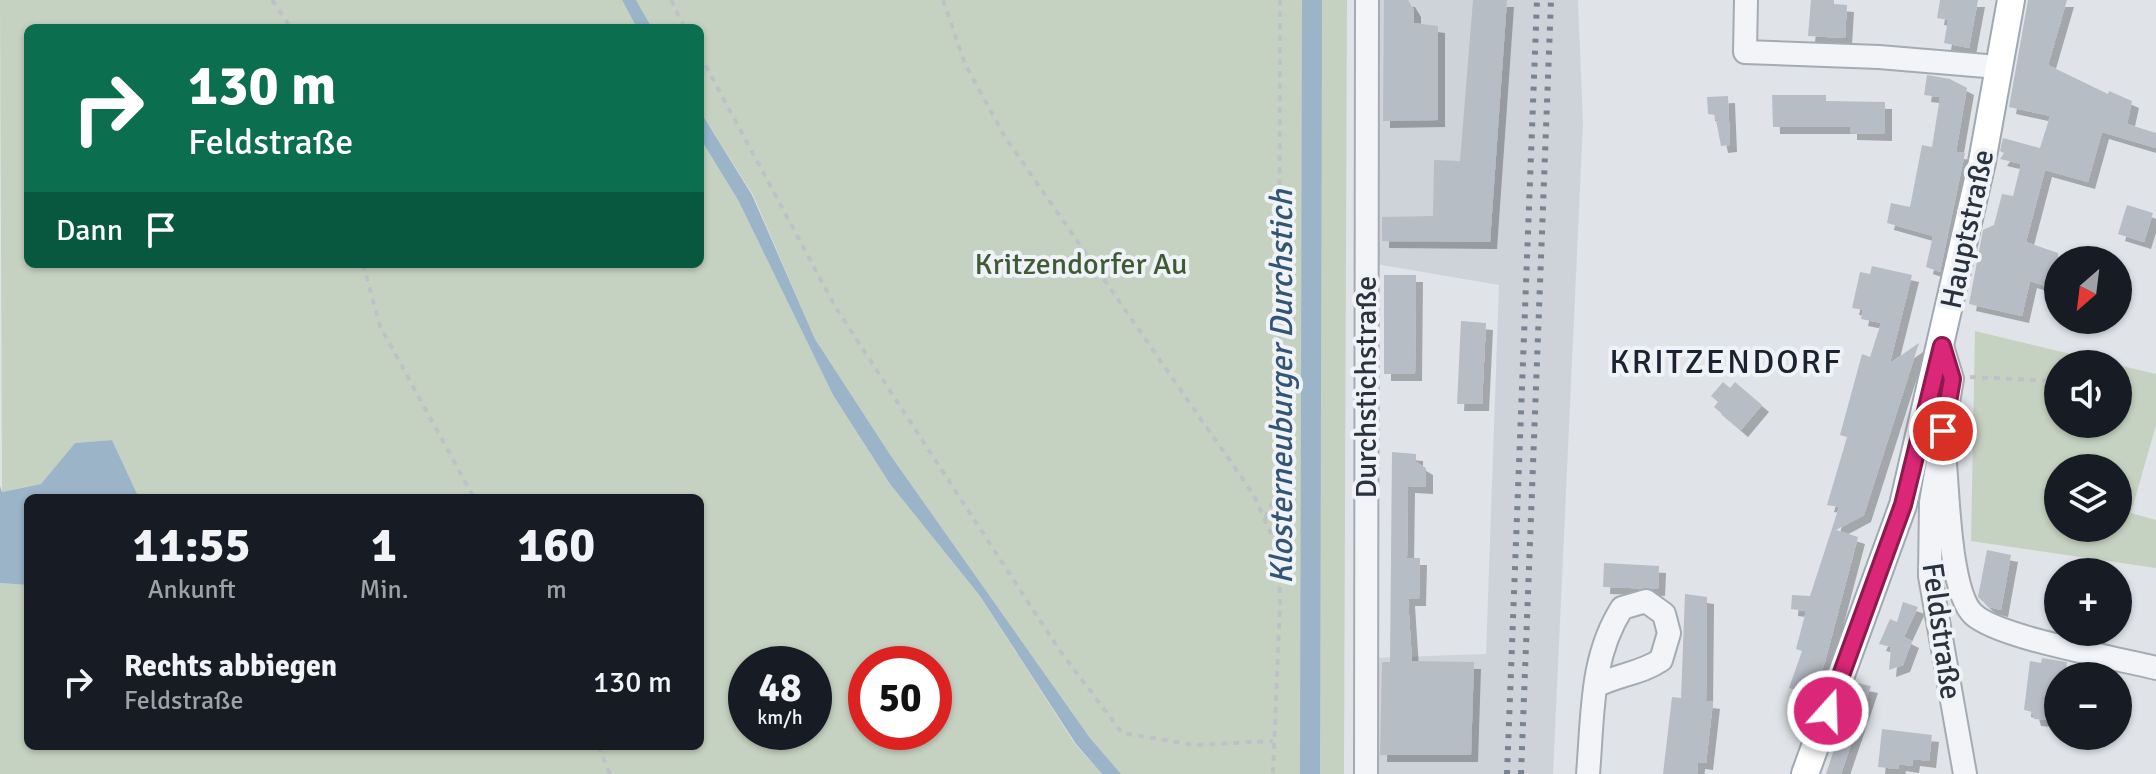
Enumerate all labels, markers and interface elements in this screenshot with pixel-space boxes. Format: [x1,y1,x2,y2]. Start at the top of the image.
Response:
text: 130 m [188,51,336,120]
icon: right [56,56,160,160]
text: Feldstraße [188,120,353,165]
street label: Hauptstraße [1933,146,2002,312]
water label: Klosterneuburger Durchstich [1262,188,1301,584]
icon: arrive [139,208,183,252]
text: Dann [56,212,123,249]
park label: Kritzendorfer Au [975,246,1188,283]
north arrow [2044,246,2132,334]
map controls [2044,246,2132,750]
street label: Durchstichstraße [1348,276,1385,498]
district label: KRITZENDORF [1609,341,1843,383]
button: sound [2044,350,2132,438]
pin [1909,397,1977,465]
icon: arrive [1921,409,1965,453]
button: layers [2044,454,2132,542]
text: 11:55 [133,516,251,575]
text: 1 [371,516,397,575]
text: 160 [517,516,595,575]
button: + [2044,558,2132,646]
street label: Feldstraße [1914,560,1969,702]
text: Ankunft [148,574,236,606]
text: Min. [359,574,409,606]
text: m [546,574,567,606]
speed limit sign: 50 [848,646,952,750]
text: Rechts abbiegen [124,648,337,685]
icon: right [56,660,100,704]
button: − [2044,662,2132,750]
text: 48 [758,663,802,713]
text: 130 m [593,664,672,701]
position arrow [1786,669,1870,753]
text: Feldstraße [124,685,243,717]
text: km/h [757,705,803,730]

